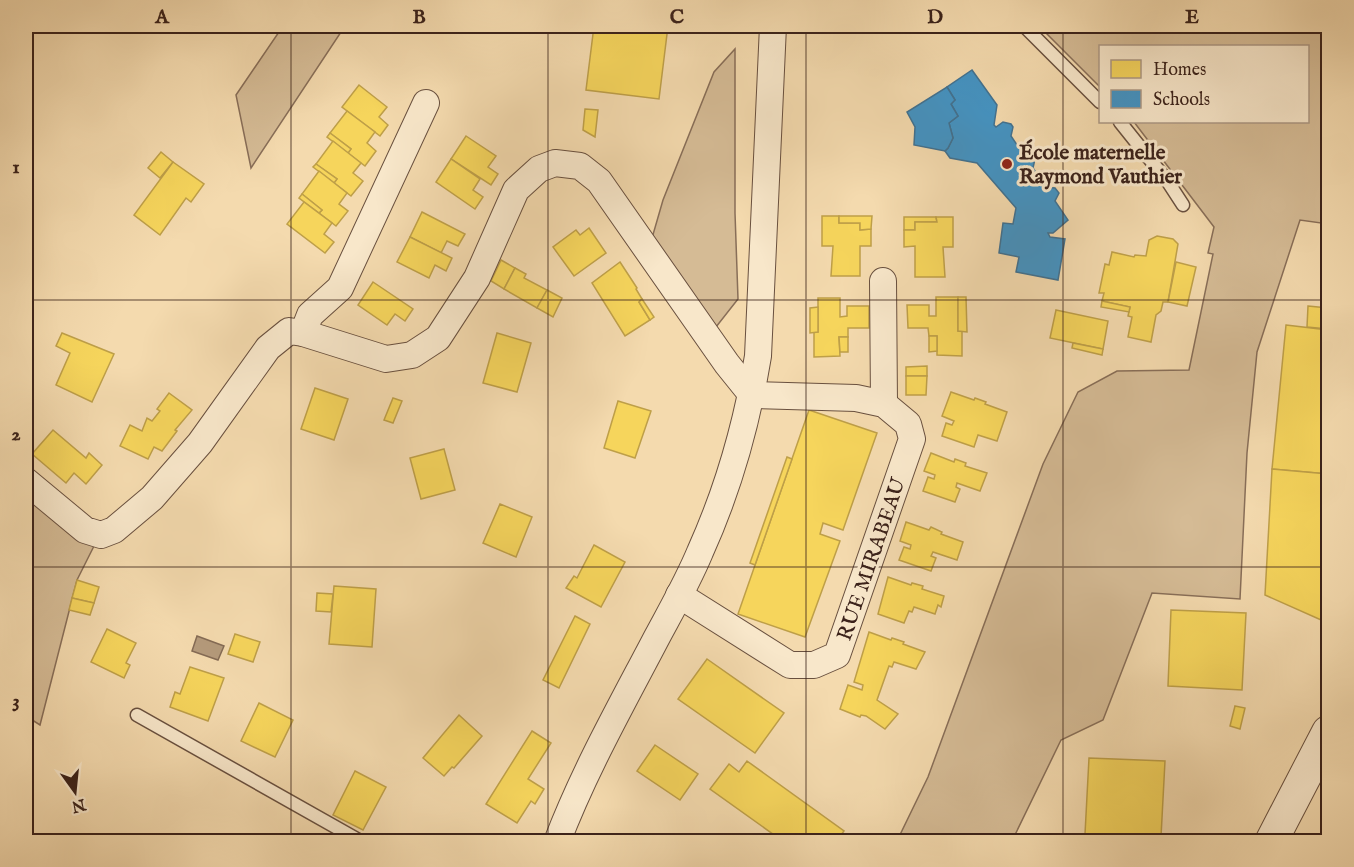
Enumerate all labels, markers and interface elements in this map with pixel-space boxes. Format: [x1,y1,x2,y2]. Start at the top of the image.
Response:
text: A [154,5,170,30]
text: B [412,5,426,30]
text: C [670,5,684,30]
text: D [927,5,943,30]
text: E [1185,5,1199,30]
legend [1099,45,1309,123]
text: Homes [1153,59,1206,82]
text: Schools [1153,89,1210,112]
place label: École maternelle Raymond Vauthier [1019,139,1182,191]
text: 1 [12,155,20,180]
marker: École maternelle Raymond Vauthier [1000,157,1014,171]
text: 2 [11,422,21,447]
street label: RUE MIRABEAU [832,474,913,645]
text: 3 [12,689,20,714]
north arrow [45,762,105,822]
text: N [69,793,89,816]

